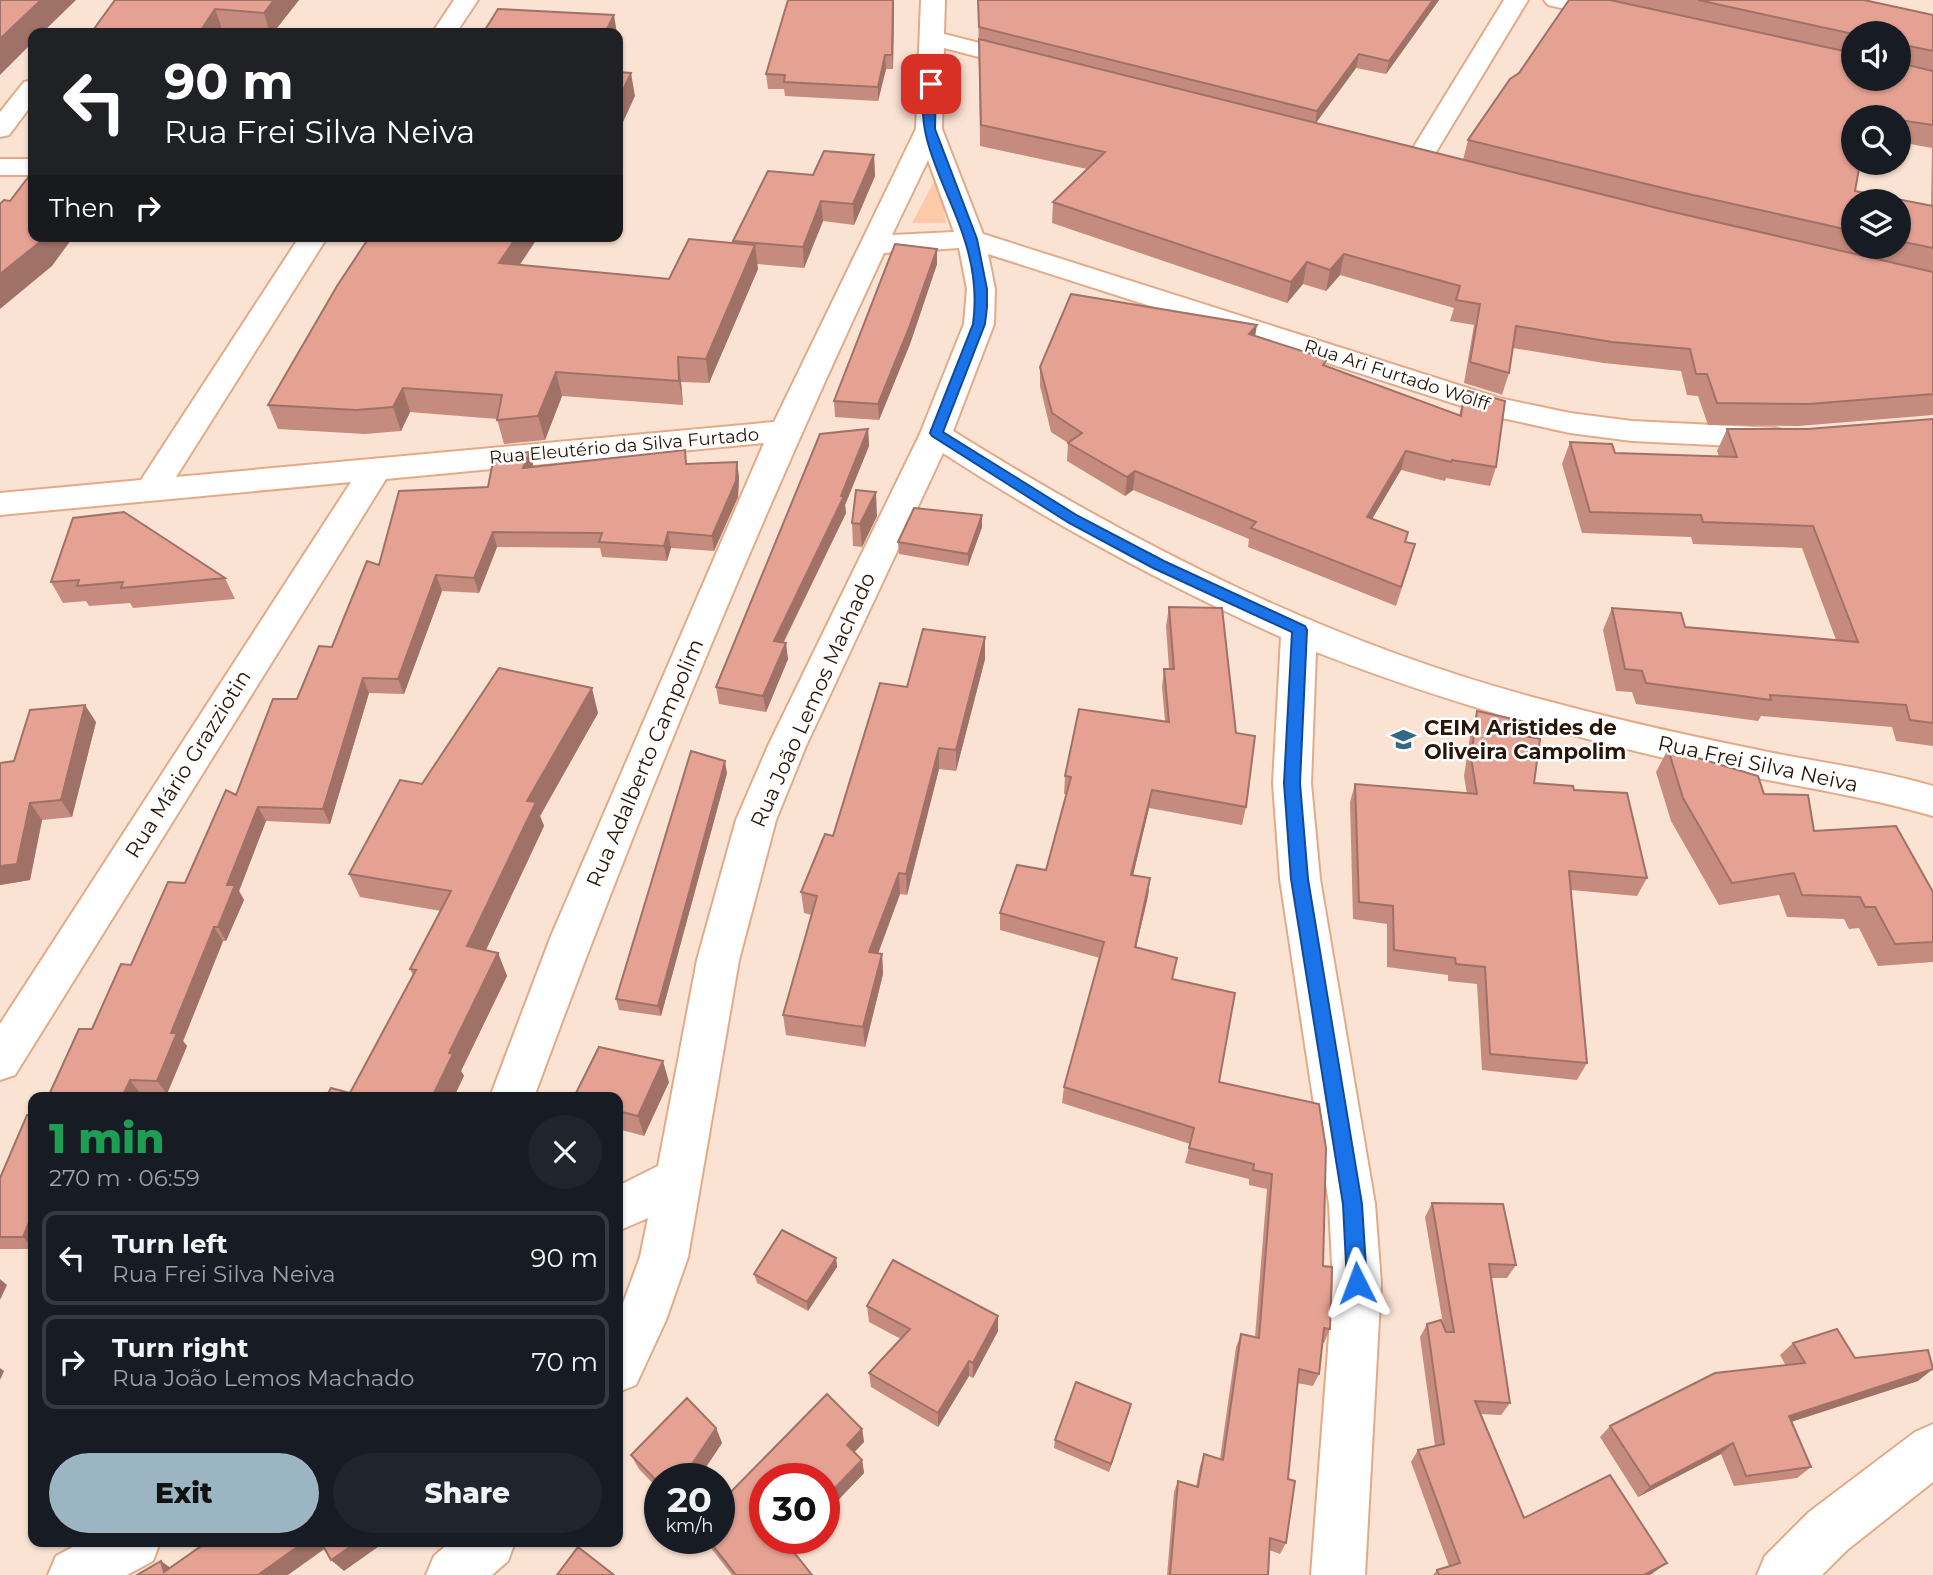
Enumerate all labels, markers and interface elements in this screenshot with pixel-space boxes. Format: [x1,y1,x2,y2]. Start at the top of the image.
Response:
map controls [1841,21,1911,259]
button: sound [1841,21,1911,91]
text: 90 m [164,52,294,111]
pin [901,54,961,114]
icon: left [49,56,140,147]
icon: arrive [912,65,950,103]
button: search [1841,105,1911,175]
text: Rua Frei Silva Neiva [164,112,475,151]
icon: right [129,189,167,227]
button: layers [1841,189,1911,259]
text: Then [49,192,115,224]
street label: Rua Ari Furtado Wolff [1301,335,1493,416]
street label: Rua Eleutério da Silva Furtado [488,423,760,469]
street label: Rua João Lemos Machado [745,569,880,831]
street label: Rua Adalberto Campolim [581,635,708,891]
street label: Rua Mário Grazziotin [119,665,256,862]
place label: CEIM Aristides de Oliveira Campolim [1424,715,1626,764]
school or university icon: CEIM Aristides de Oliveira Campolim [1390,726,1418,754]
street label: Rua Frei Silva Neiva [1656,730,1861,797]
text: 1 min [49,1112,165,1164]
button: close [528,1115,602,1189]
text: 270 m · 06:59 [49,1164,200,1192]
text: Turn left [112,1228,228,1260]
icon: left [53,1239,91,1277]
text: 90 m [531,1242,598,1274]
position arrow [1320,1246,1394,1320]
text: Rua Frei Silva Neiva [112,1260,336,1288]
text: Turn right [112,1332,248,1364]
icon: right [53,1343,91,1381]
text: 70 m [532,1346,598,1378]
text: Rua João Lemos Machado [112,1364,414,1392]
button: Exit [49,1453,319,1533]
button: Share [333,1453,602,1533]
speed limit sign: 30 [749,1463,840,1554]
text: 20 [667,1478,712,1521]
text: km/h [665,1515,714,1537]

